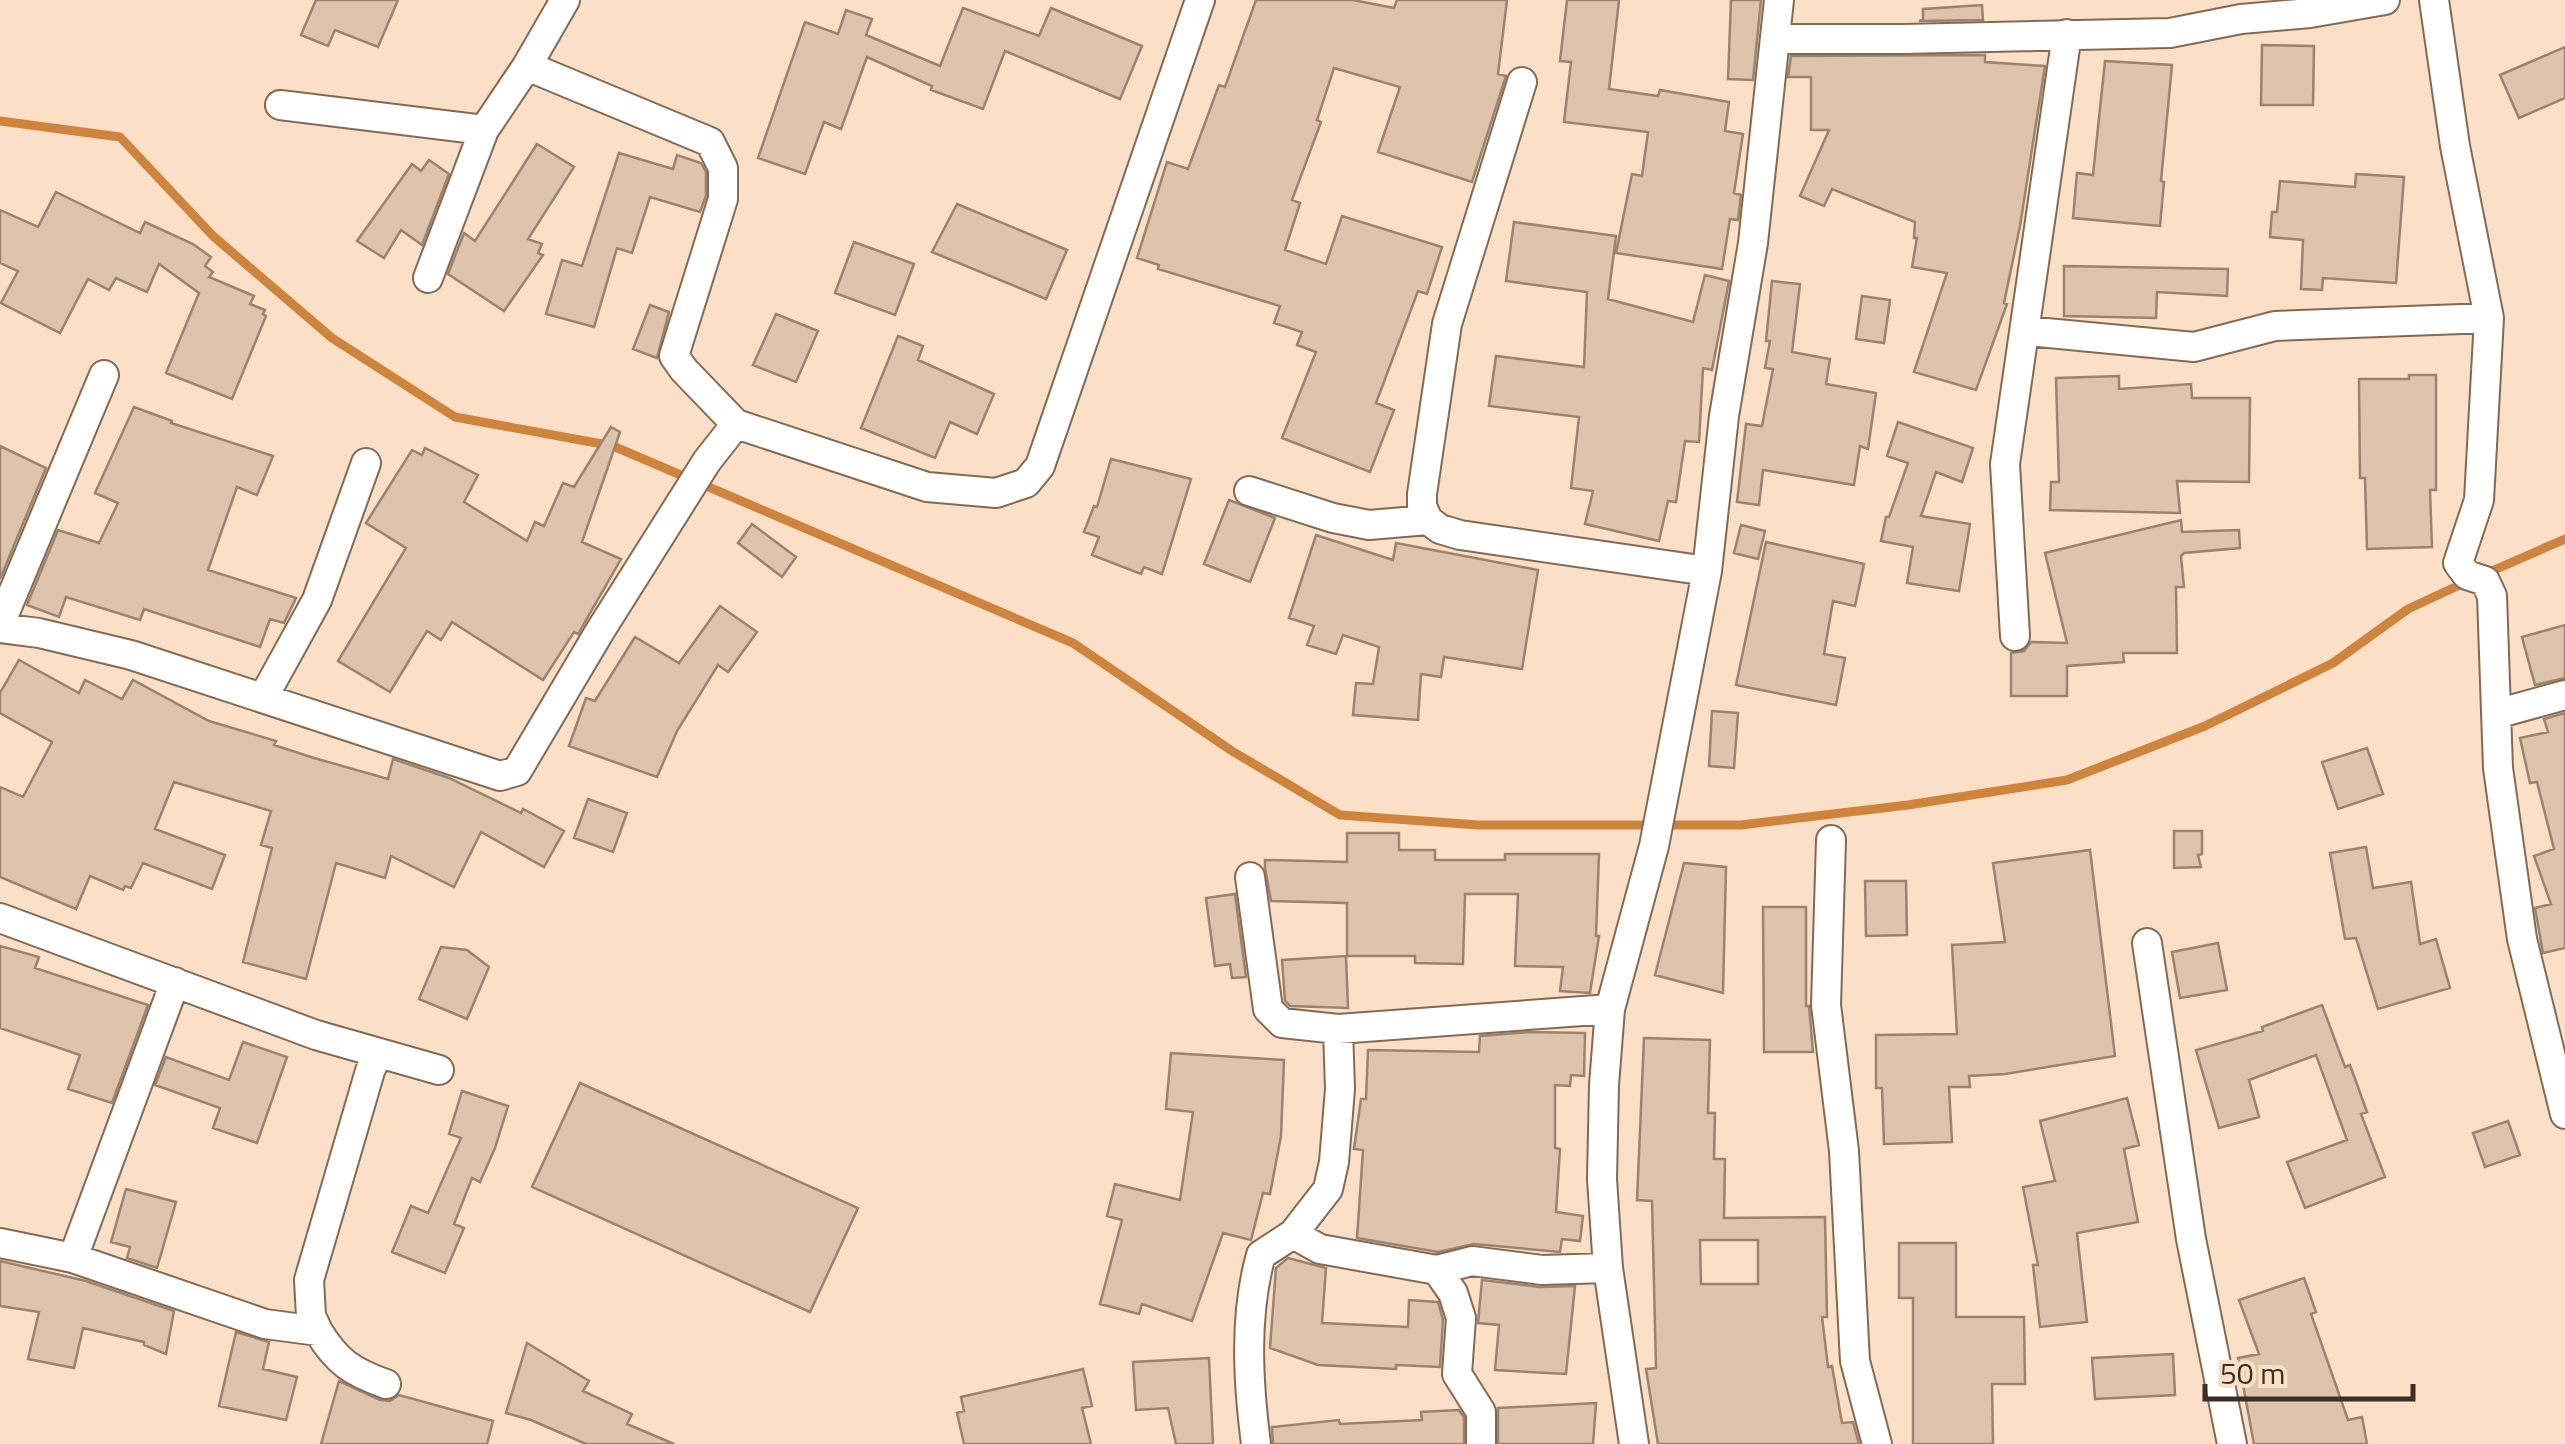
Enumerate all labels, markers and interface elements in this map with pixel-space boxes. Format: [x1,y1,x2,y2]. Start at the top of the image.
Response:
scale bar [2205,1339,2412,1401]
text: 50 m [2220,1350,2285,1396]

